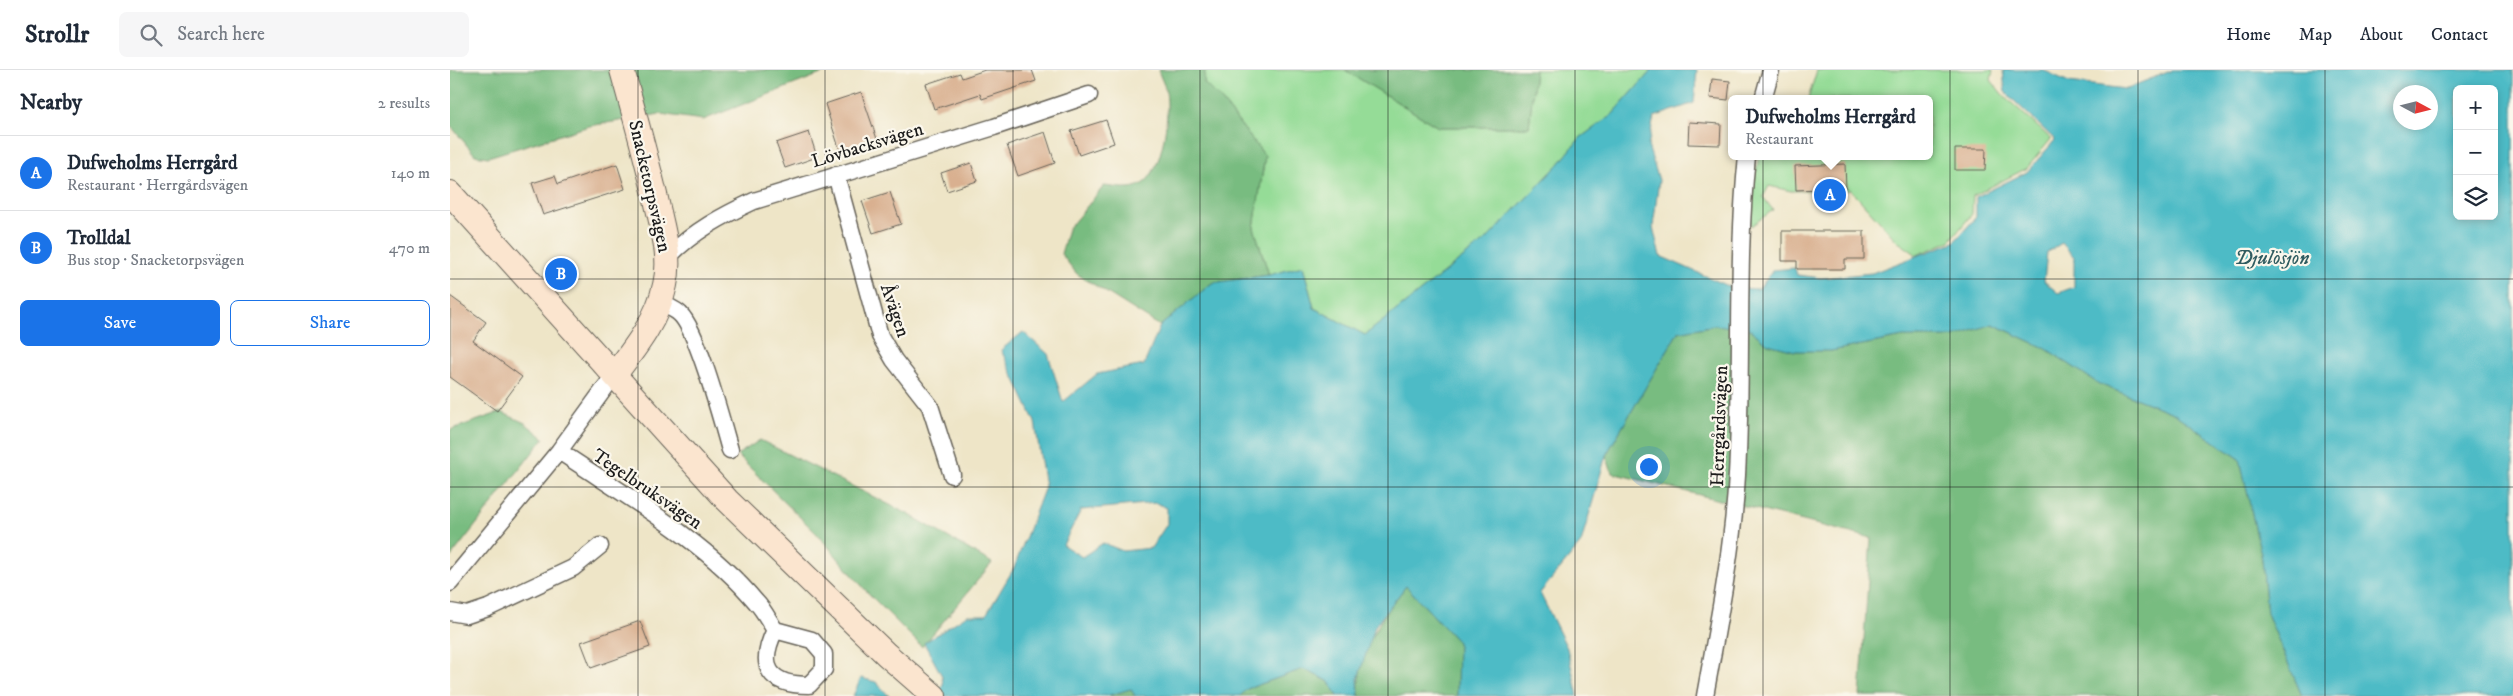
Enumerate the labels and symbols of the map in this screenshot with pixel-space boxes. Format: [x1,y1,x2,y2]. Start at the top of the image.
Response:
north arrow [2393,85,2438,130]
street label: Snacketorpsvägen [623,118,676,255]
street label: Lövbacksvägen [809,118,926,173]
pin: A [1814,176,1846,214]
water label: Djulösjön [2235,246,2309,271]
pin: B [545,255,577,293]
street label: Åvägen [875,280,916,340]
street label: Herrgårdsvägen [1706,365,1733,487]
street label: Tegelbruksvägen [588,444,706,534]
your location [1636,454,1662,480]

